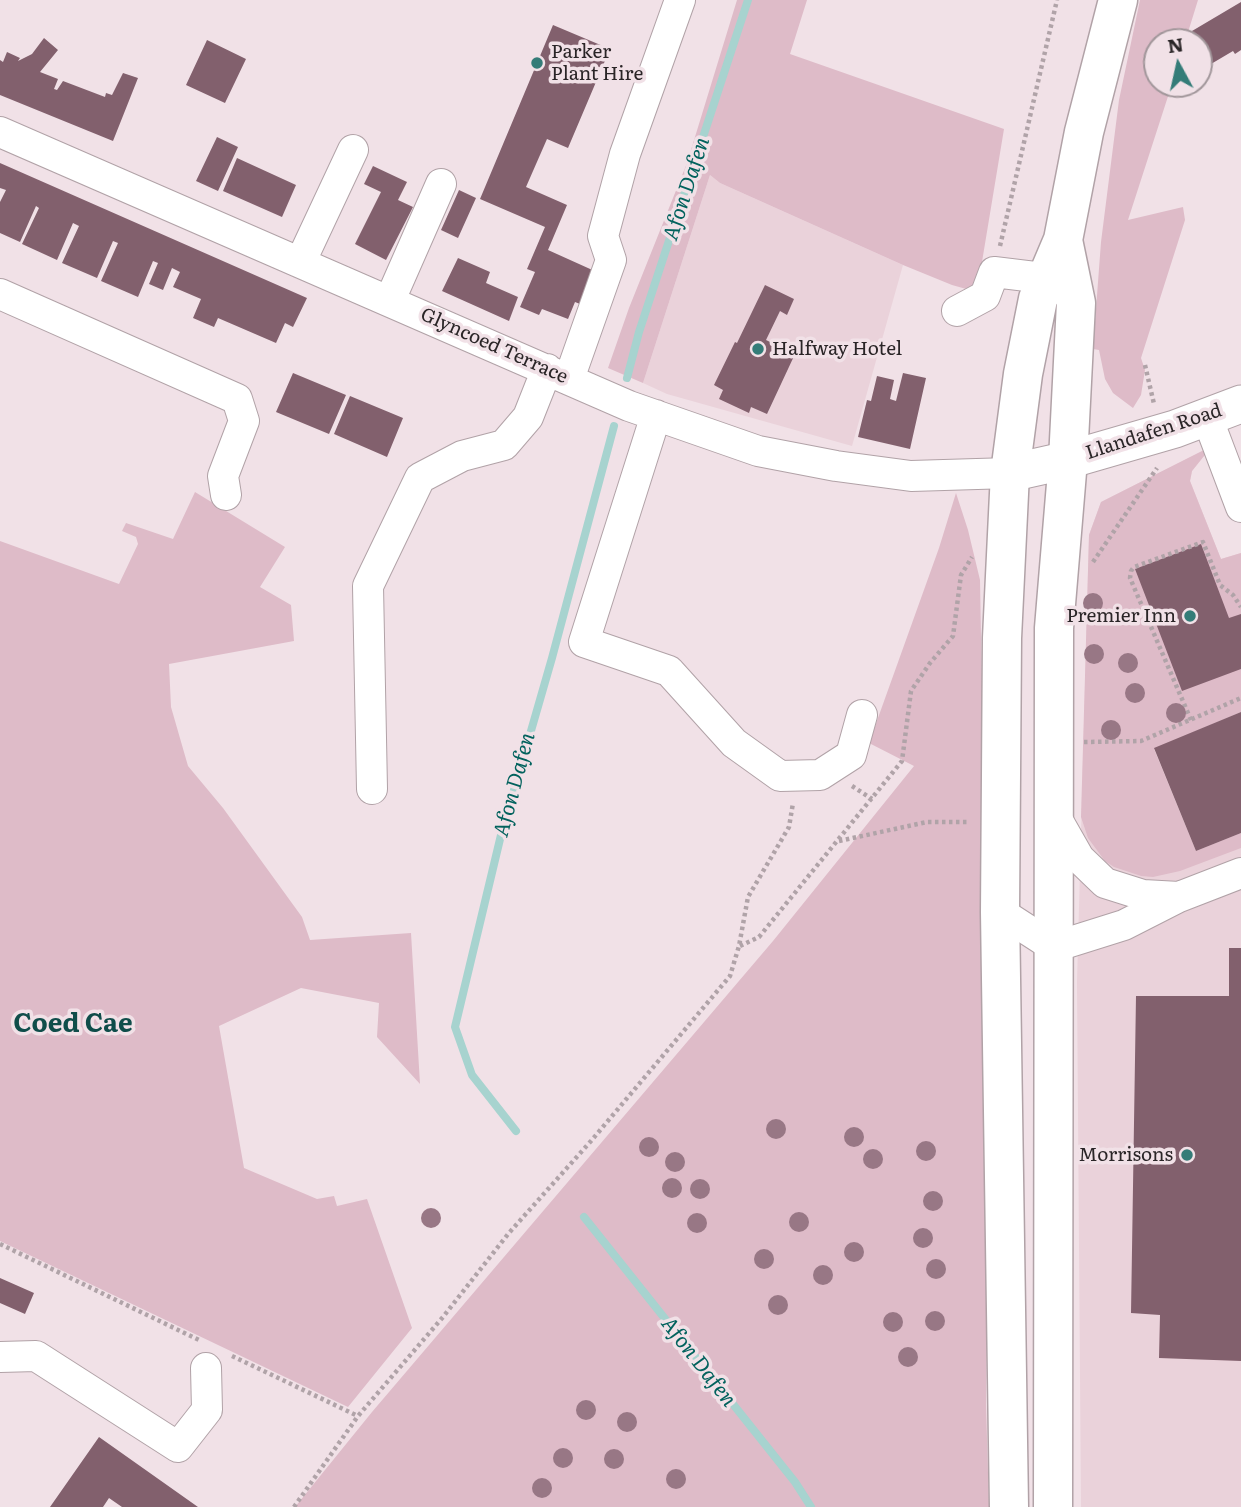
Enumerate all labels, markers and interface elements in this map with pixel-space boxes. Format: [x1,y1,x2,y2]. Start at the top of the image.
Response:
north arrow [1143,28,1213,98]
text: N [1166,29,1185,59]
place label: Parker Plant Hire [551,41,643,85]
marker: Parker Plant Hire [529,55,545,71]
water label: Afon Dafen [658,134,716,244]
street label: Glyncoed Terrace [417,303,571,389]
place label: Halfway Hotel [772,338,902,360]
marker: Halfway Hotel [750,341,766,357]
street label: Llandafen Road [1083,399,1225,465]
place label: Premier Inn [1066,605,1176,627]
marker: Premier Inn [1182,608,1198,624]
water label: Afon Dafen [489,730,541,840]
district label: Coed Cae [13,1008,133,1040]
place label: Morrisons [1079,1144,1173,1166]
marker: Morrisons [1179,1147,1195,1163]
water label: Afon Dafen [655,1312,741,1412]

